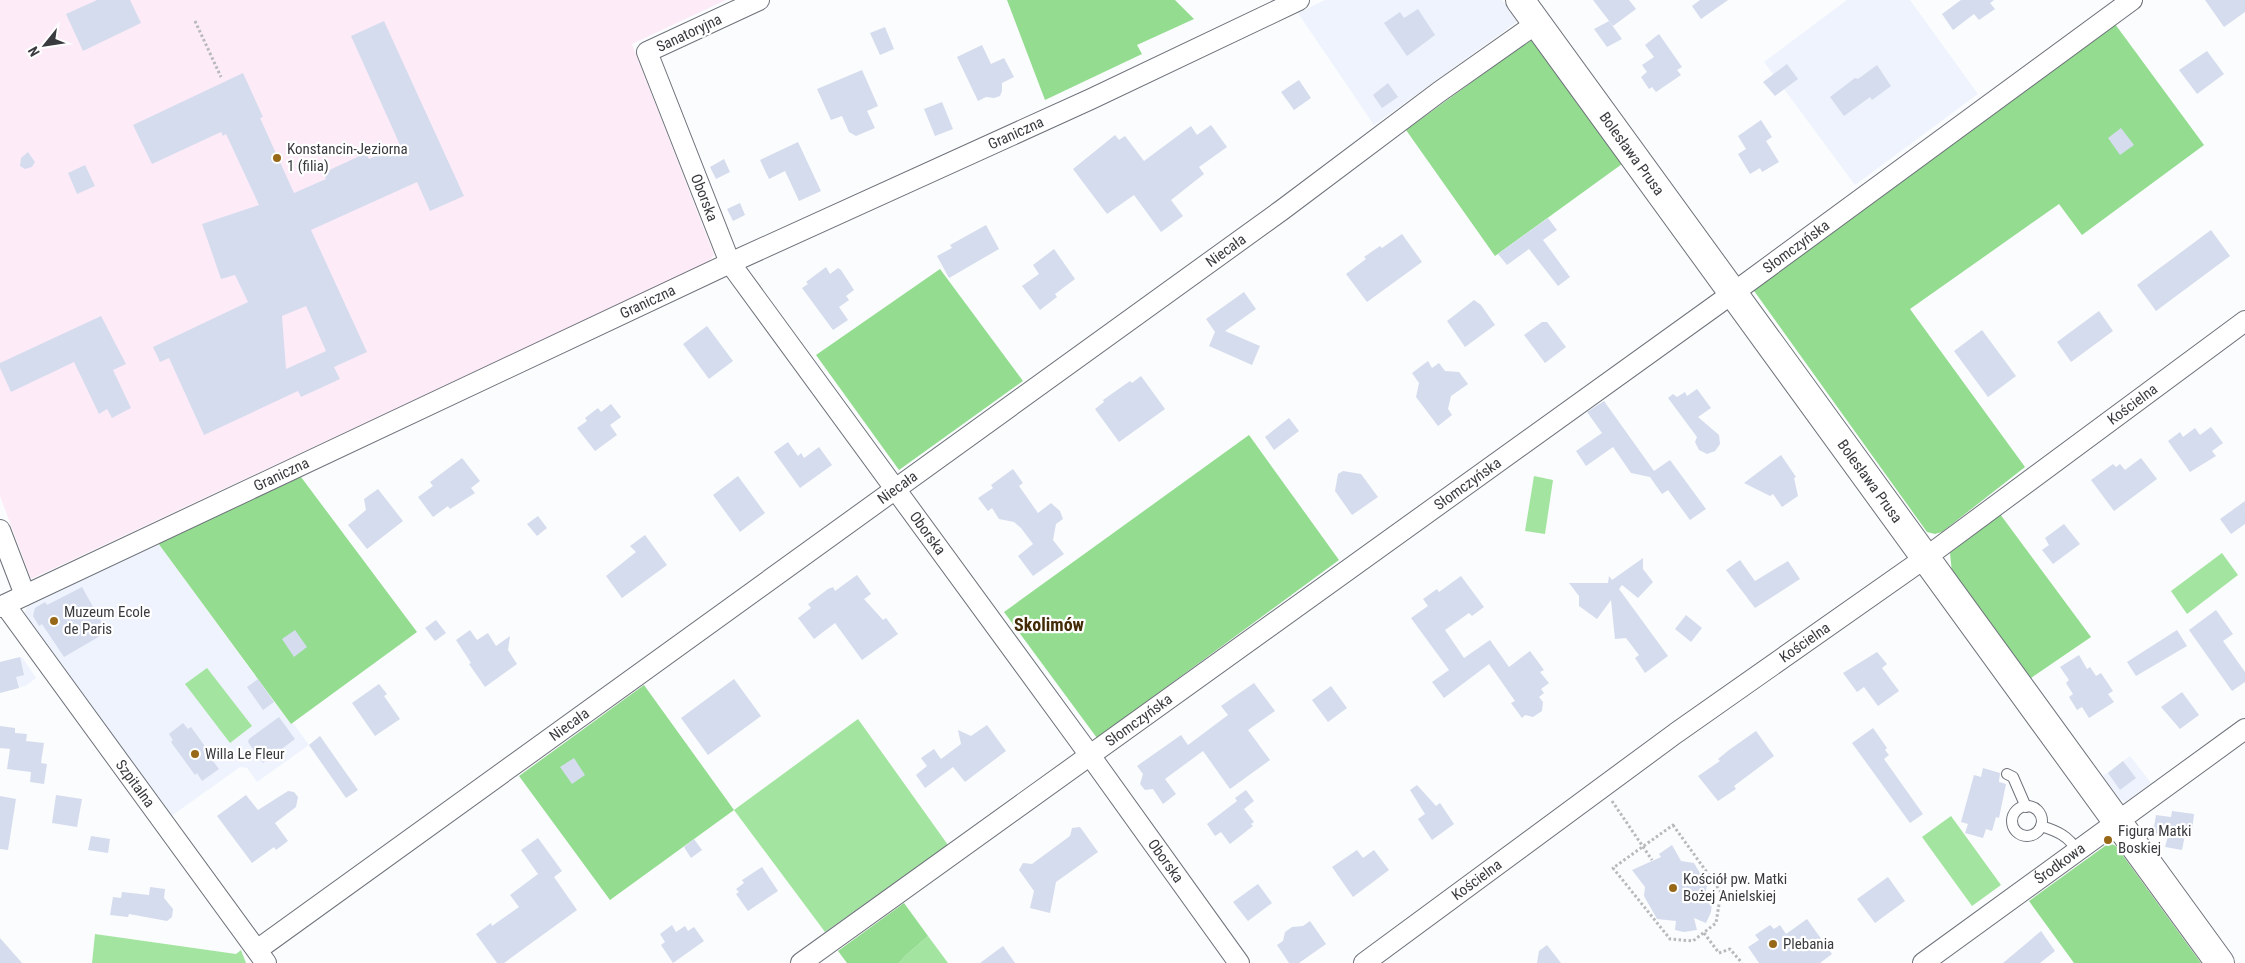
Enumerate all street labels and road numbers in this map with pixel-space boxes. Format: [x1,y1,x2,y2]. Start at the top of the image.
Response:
street label: Sanatoryjna [653,10,725,56]
street label: Bolesława Prusa [1595,109,1668,199]
street label: Graniczna [985,113,1046,154]
street label: Oborska [687,171,722,224]
street label: Słomczyńska [1759,216,1833,277]
street label: Niecała [1202,230,1249,271]
street label: Graniczna [617,281,678,323]
street label: Kościelna [2104,380,2161,429]
street label: Bolesława Prusa [1834,436,1906,526]
street label: Graniczna [251,454,312,495]
street label: Słomczyńska [1431,454,1505,514]
street label: Niecała [874,467,921,508]
street label: Oborska [906,508,949,558]
street label: Kościelna [1776,619,1834,666]
street label: Słomczyńska [1102,690,1176,750]
street label: Niecała [546,704,593,745]
street label: Szpitalna [112,756,159,811]
street label: Oborska [1144,836,1187,886]
street label: Środkowa [2031,839,2089,888]
street label: Kościelna [1448,856,1505,904]

